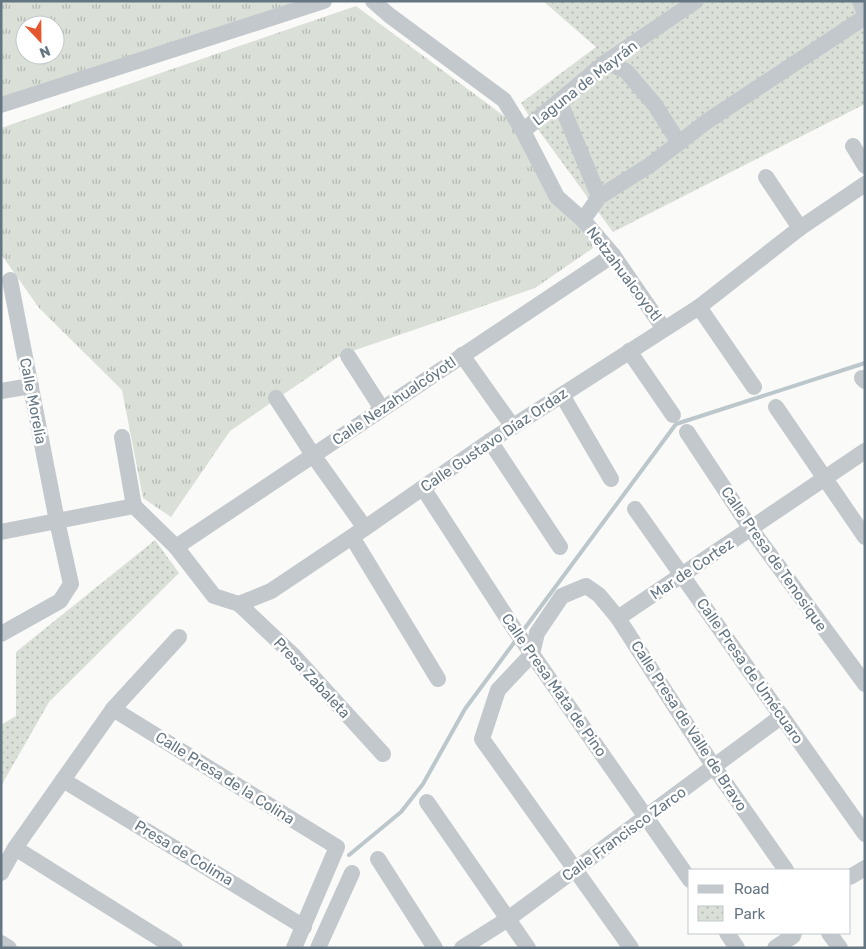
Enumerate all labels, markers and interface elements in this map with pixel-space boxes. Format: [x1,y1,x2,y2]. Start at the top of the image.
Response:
north arrow [15,15,65,65]
street label: Laguna de Mayrán [529,37,641,129]
text: N [37,42,53,61]
street label: Netzahualcoyotl [583,223,665,325]
street label: Calle Nezahualcóyotl [329,353,459,449]
street label: Calle Morelia [16,356,50,446]
street label: Calle Gustavo Díaz Ordaz [417,384,571,496]
street label: Calle Presa de Tenosique [717,483,831,635]
street label: Mar de Cortez [647,534,737,603]
street label: Calle Presa de Umécuaro [693,595,807,747]
street label: Calle Presa Mata de Pino [498,610,610,760]
street label: Presa Zabaleta [270,634,354,722]
street label: Calle Presa de Valle de Bravo [627,637,751,815]
street label: Calle Presa de la Colina [152,728,298,828]
street label: Calle Francisco Zarco [558,783,690,885]
street label: Presa de Colima [131,817,237,889]
legend [688,869,851,934]
text: Road [734,880,770,898]
text: Park [734,905,765,923]

